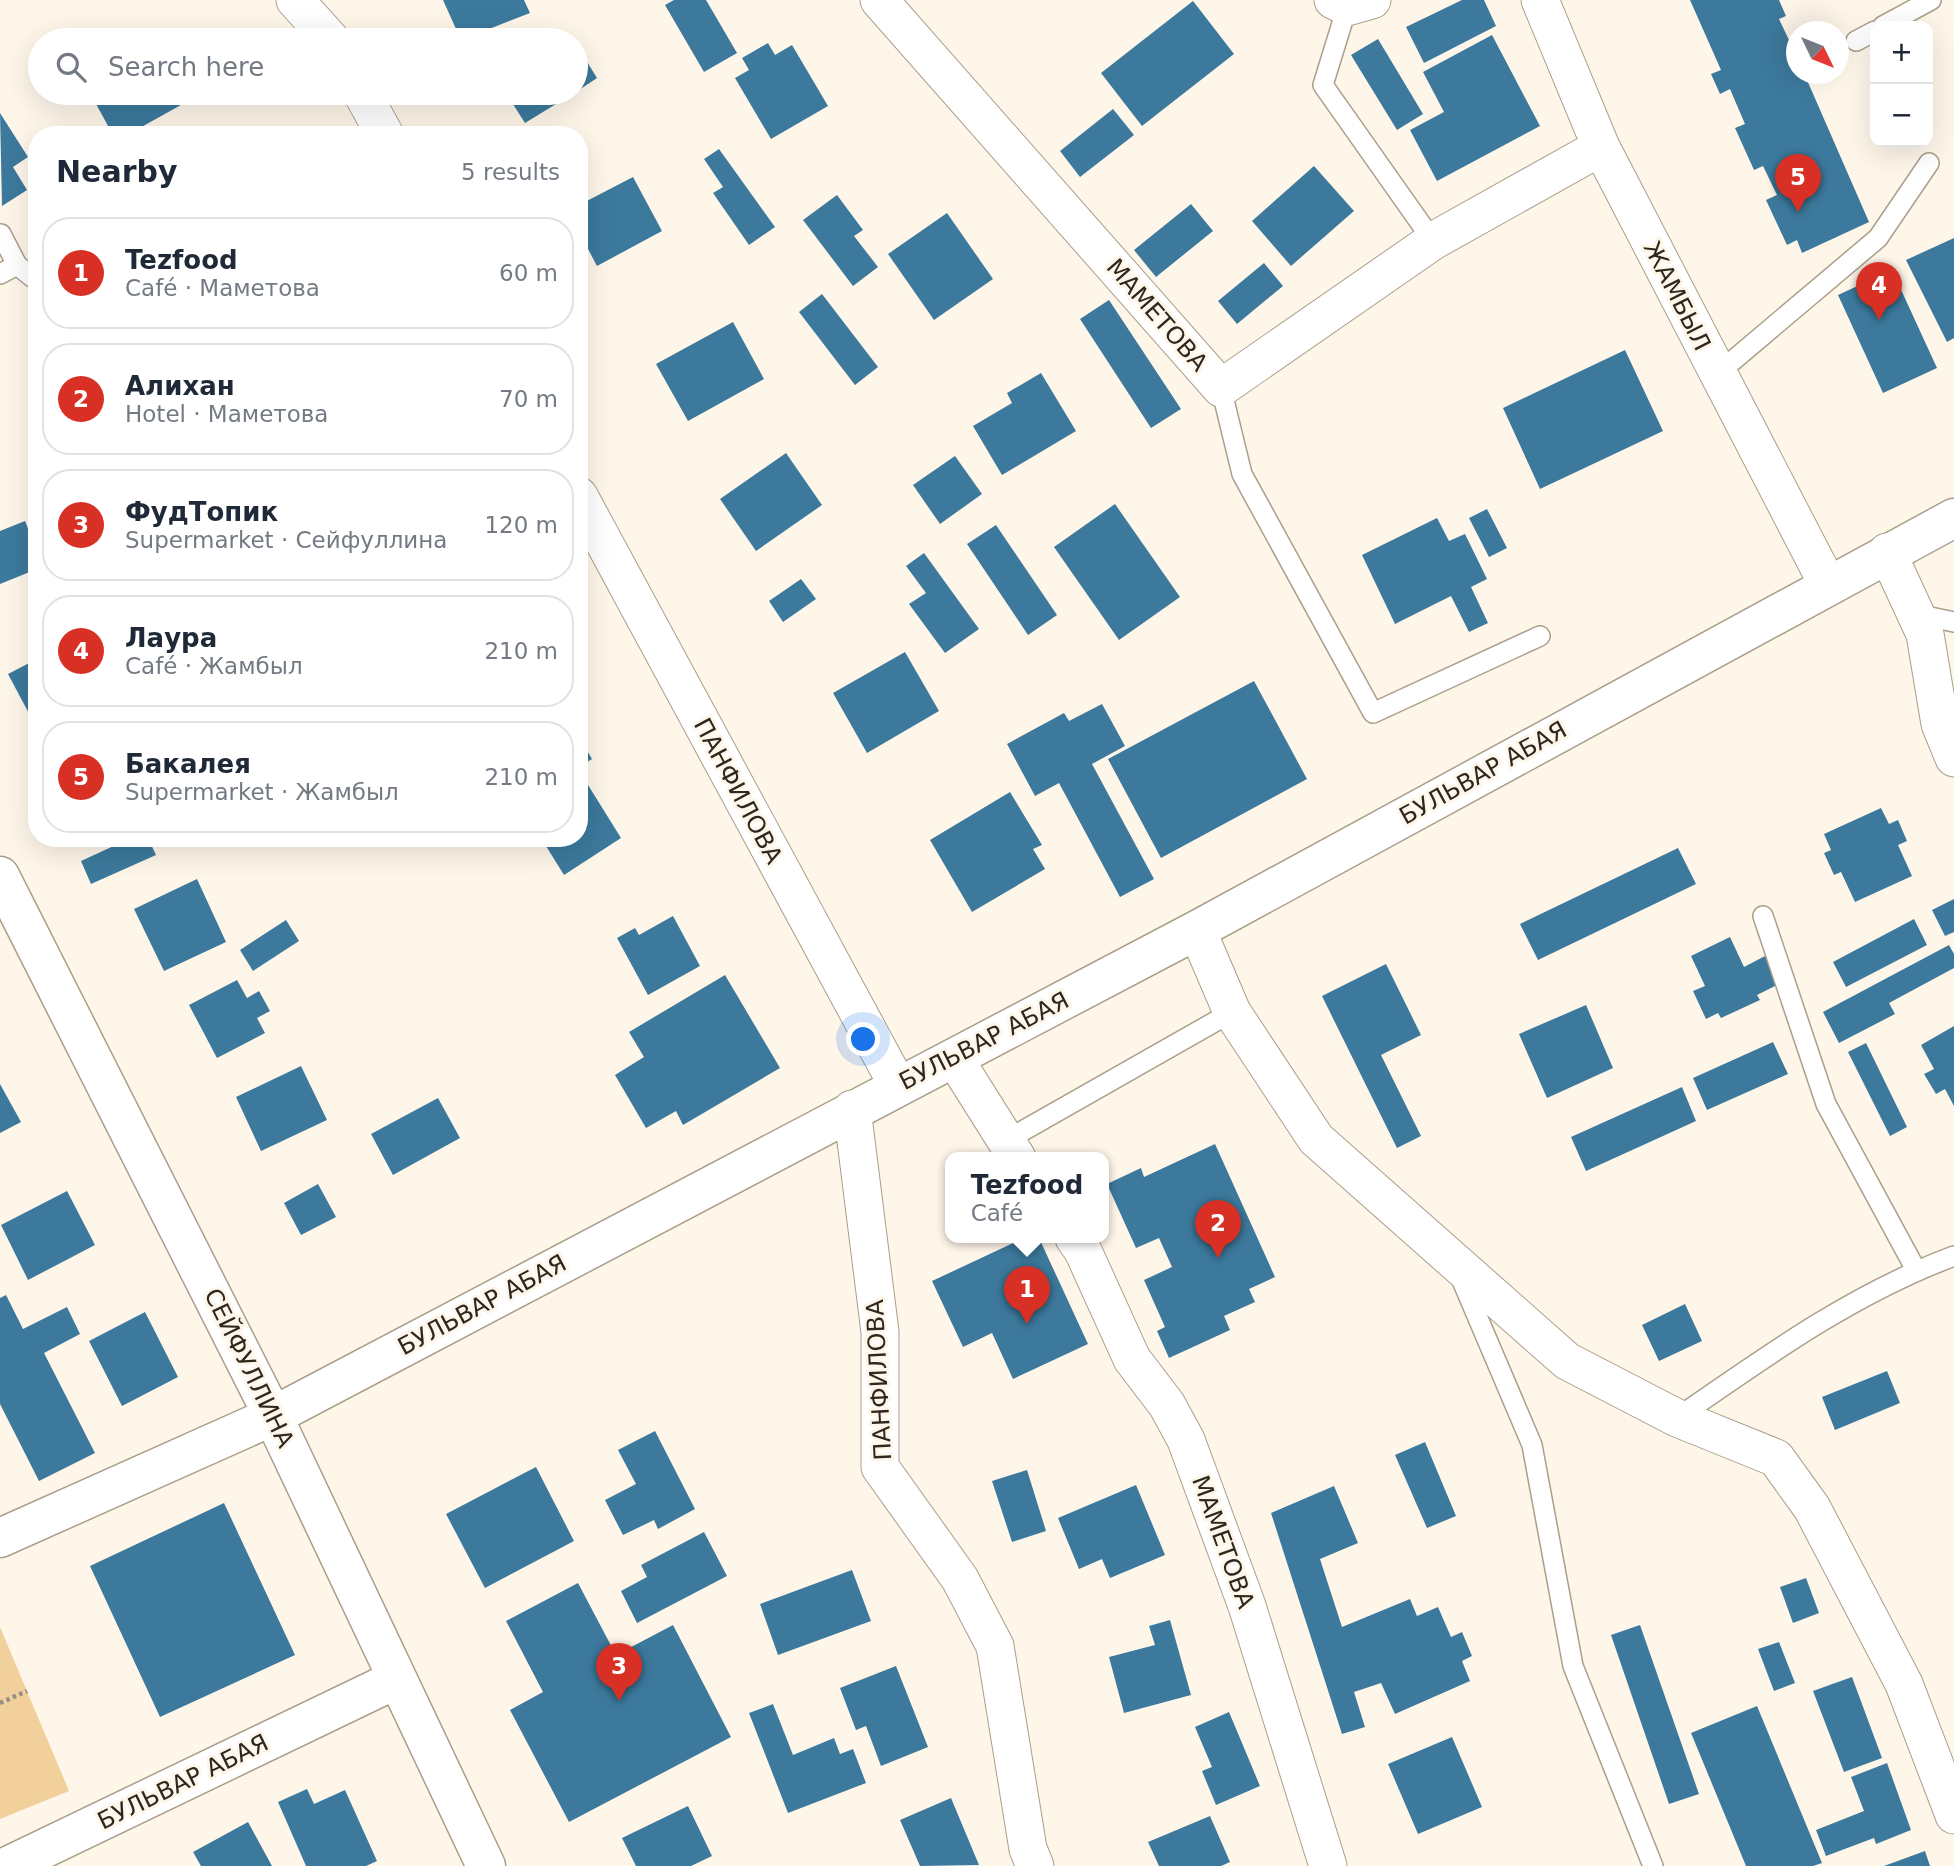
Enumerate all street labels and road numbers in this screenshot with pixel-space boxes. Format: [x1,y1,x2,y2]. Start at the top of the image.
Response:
street label: ЖАМБЫЛ [1638,237,1716,355]
street label: МАМЕТОВА [1101,253,1214,377]
street label: ПАНФИЛОВА [688,713,788,869]
street label: БУЛЬВАР АБАЯ [1395,716,1571,830]
street label: БУЛЬВАР АБАЯ [895,986,1073,1096]
street label: БУЛЬВАР АБАЯ [393,1249,571,1361]
street label: СЕЙФУЛЛИНА [198,1283,301,1453]
street label: ПАНФИЛОВА [861,1298,897,1461]
street label: МАМЕТОВА [1186,1472,1260,1613]
street label: БУЛЬВАР АБАЯ [93,1729,273,1835]

